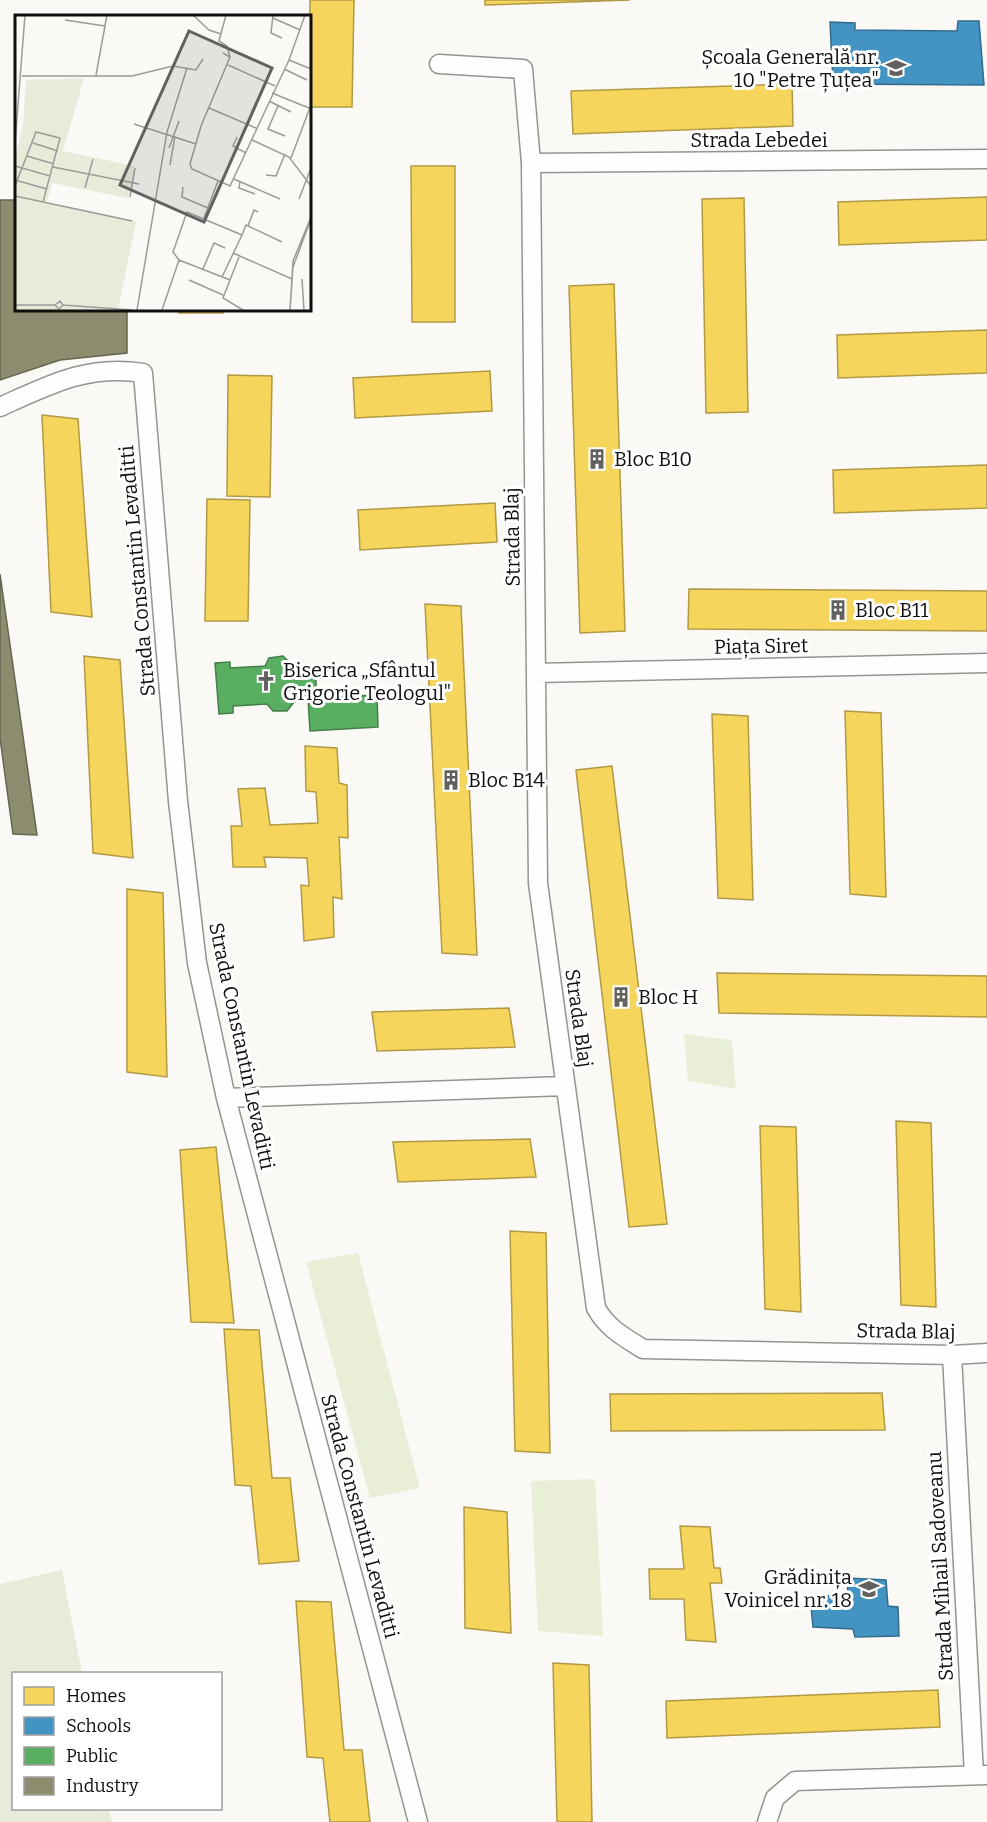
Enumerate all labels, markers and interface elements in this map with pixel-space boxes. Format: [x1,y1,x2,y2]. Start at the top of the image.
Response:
inset map [15,15,310,310]
place label: Școala Generală nr. 10 "Petre Țuțea" [701,45,879,93]
school or university icon: Școala Generală nr. 10 "Petre Țuțea" [884,56,908,80]
street label: Strada Lebedei [690,128,828,152]
street label: Strada Constantin Levaditti [114,444,160,698]
building icon: Bloc B10 [585,447,609,471]
place label: Bloc B10 [614,447,692,471]
street label: Strada Blaj [499,487,526,587]
building icon: Bloc B11 [826,598,850,622]
place label: Bloc B11 [855,598,928,622]
street label: Piața Siret [714,633,808,660]
place label: Biserica „Sfântul Grigorie Teologul" [283,658,451,705]
church icon: Biserica „Sfântul Grigorie Teologul" [254,669,278,693]
building icon: Bloc B14 [439,768,463,792]
place label: Bloc B14 [468,768,545,792]
street label: Strada Constantin Levaditti [204,920,280,1172]
street label: Strada Blaj [559,967,598,1069]
building icon: Bloc H [609,985,633,1009]
place label: Bloc H [638,985,698,1009]
street label: Strada Blaj [856,1318,956,1345]
street label: Strada Constantin Levaditti [316,1391,404,1641]
street label: Strada Mihail Sadoveanu [922,1450,958,1682]
place label: Grădinița Voinicel nr. 18 [724,1565,852,1612]
school or university icon: Grădinița Voinicel nr. 18 [857,1577,881,1601]
legend [12,1672,222,1810]
text: Homes [66,1685,126,1707]
text: Schools [66,1715,131,1737]
text: Public [66,1745,118,1767]
text: Industry [66,1775,139,1797]

